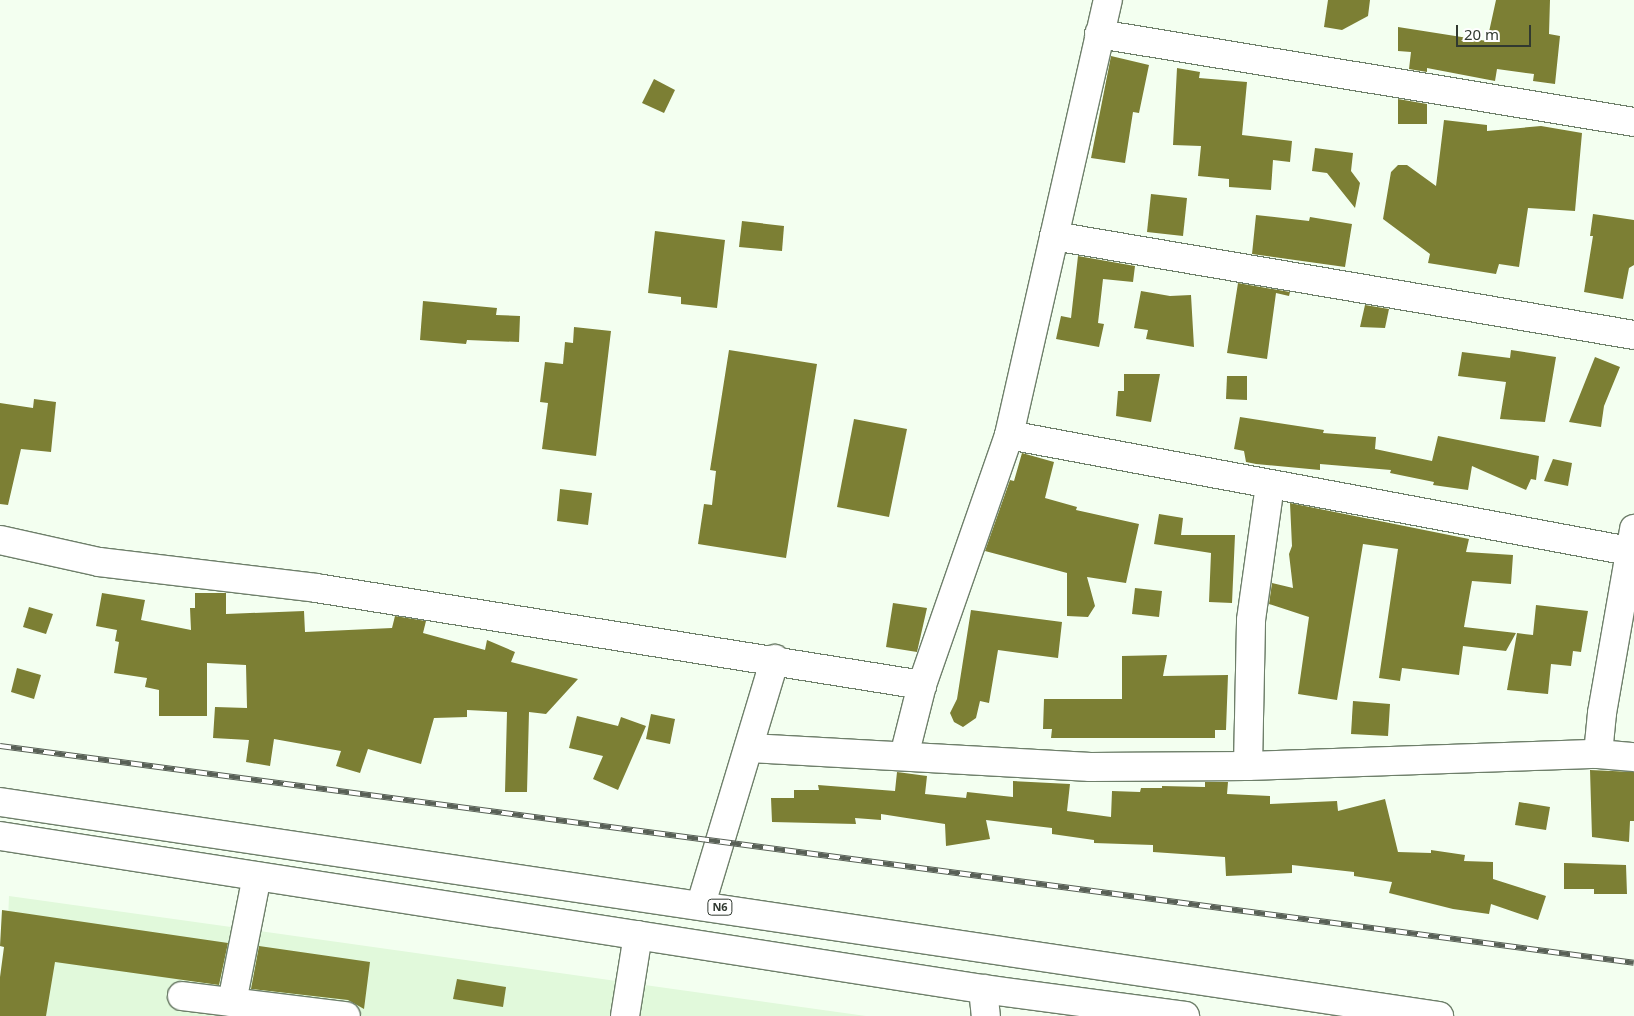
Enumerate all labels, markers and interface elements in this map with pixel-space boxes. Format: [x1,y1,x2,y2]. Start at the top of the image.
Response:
scale bar [1459,15,1534,47]
text: 20 m [1464,24,1499,44]
road number: N6 [706,899,734,916]

